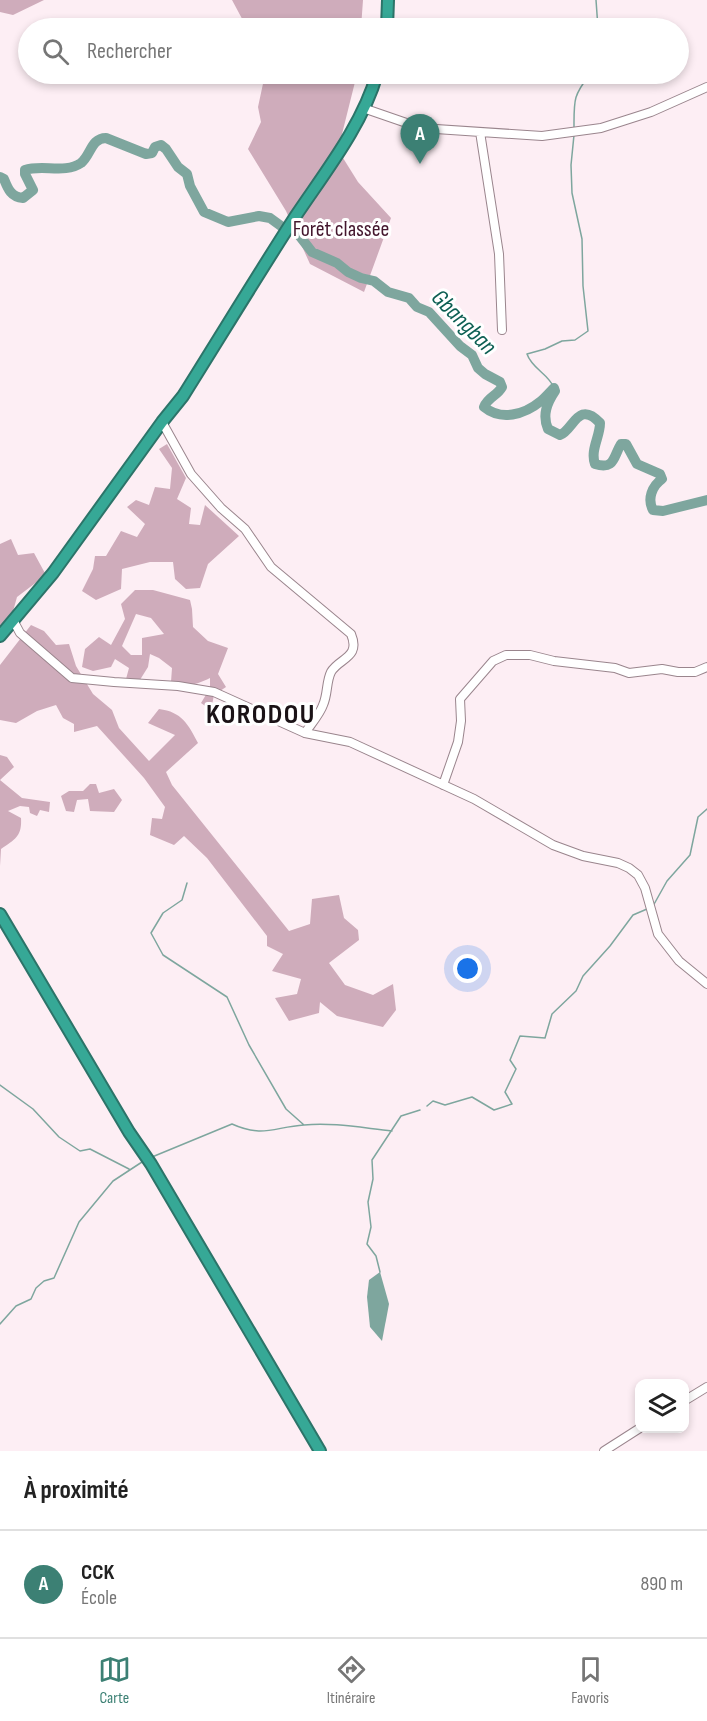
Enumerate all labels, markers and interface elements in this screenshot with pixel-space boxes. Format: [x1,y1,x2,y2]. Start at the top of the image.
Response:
search box [18,18,689,84]
icon: search [39,35,72,68]
text: Rechercher [87,38,172,65]
pin: A [400,114,440,164]
park label: Forêt classée [293,216,389,243]
water label: Gbangban [425,283,503,361]
district label: KORODOU [206,698,316,731]
your location [453,954,482,983]
map controls [635,1379,689,1433]
button: layers [635,1379,689,1433]
text: À proximité [24,1475,129,1506]
text: CCK [81,1559,114,1586]
text: A [39,1572,48,1596]
text: 890 m [640,1572,683,1596]
text: École [81,1586,117,1610]
tab: Carte [98,1653,131,1708]
tab: Itinéraire [327,1653,375,1708]
tab: Favoris [571,1653,609,1708]

